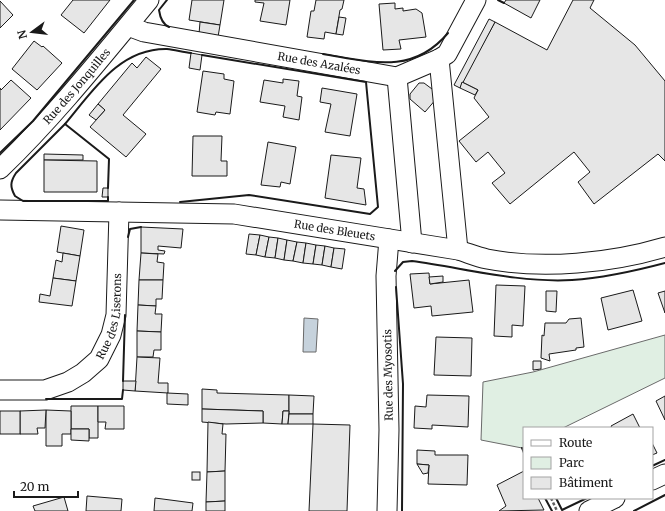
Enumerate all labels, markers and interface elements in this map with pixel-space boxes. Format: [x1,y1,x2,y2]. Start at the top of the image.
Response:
north arrow [12,12,52,52]
text: N [14,28,30,41]
street label: Rue des Jonquilles [40,45,113,127]
street label: Rue des Azalées [277,49,362,77]
street label: Rue des Bleuets [293,217,376,244]
street label: Rue des Liserons [93,273,124,362]
street label: Rue des Myosotis [380,329,396,421]
legend [523,427,653,499]
text: Route [559,435,592,450]
text: Parc [559,455,584,470]
scale bar [14,473,78,499]
text: Bâtiment [559,475,613,490]
text: 20 m [20,479,49,494]

